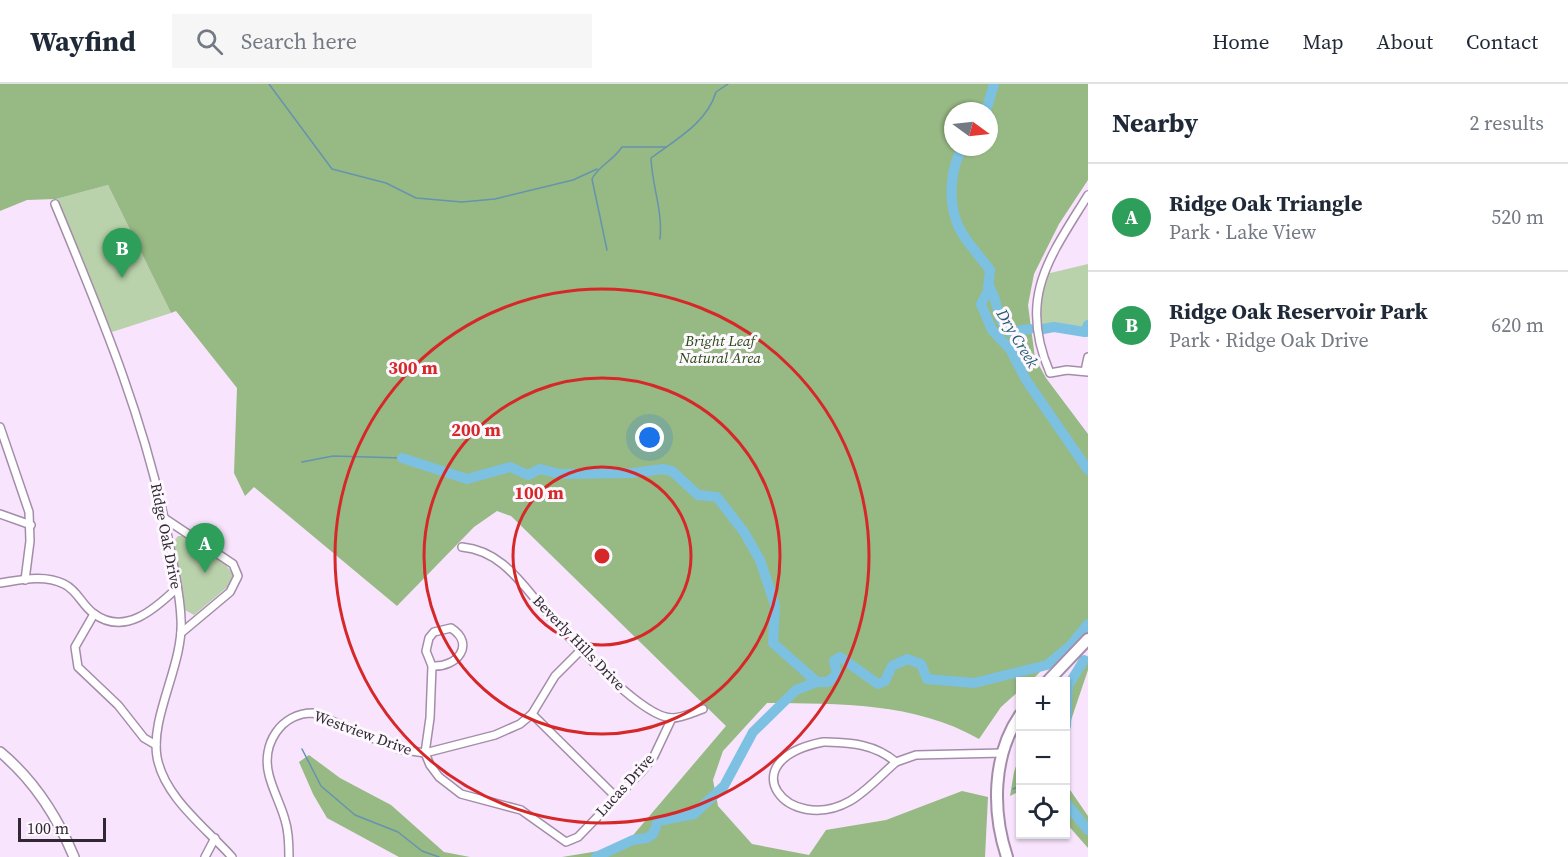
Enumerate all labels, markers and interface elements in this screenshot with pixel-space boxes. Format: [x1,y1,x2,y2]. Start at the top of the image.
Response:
search box [172,14,592,68]
text: Wayfind [30,22,136,60]
icon: search [193,25,226,58]
text: Search here [241,26,357,56]
text: Home [1212,27,1270,56]
text: Map [1303,27,1344,56]
text: About [1377,27,1433,56]
text: Contact [1466,27,1538,56]
north arrow [944,102,998,156]
text: Nearby [1112,105,1198,141]
text: 2 results [1469,109,1544,137]
text: Ridge Oak Triangle [1169,188,1362,218]
text: A [1125,203,1138,231]
text: 520 m [1491,203,1544,231]
text: Park · Lake View [1169,218,1316,246]
pin: B [102,228,142,278]
text: Ridge Oak Reservoir Park [1169,296,1428,326]
water label: Dry Creek [991,304,1044,372]
text: B [1125,311,1138,339]
text: 620 m [1491,311,1544,339]
text: Park · Ridge Oak Drive [1169,326,1369,354]
park label: Bright Leaf Natural Area [678,330,761,368]
text: 300 m [388,355,438,380]
text: 200 m [451,417,501,442]
your location [635,423,664,452]
text: 100 m [514,480,564,505]
street label: Ridge Oak Drive [146,481,187,591]
pin: A [186,524,224,573]
centre of rings [592,546,612,566]
street label: Beverly Hills Drive [528,590,631,695]
map controls [1016,677,1070,839]
button: + [1016,677,1070,731]
street label: Westview Drive [311,705,416,760]
button: − [1016,731,1070,785]
street label: Lucas Drive [591,748,659,821]
button: locate [1016,785,1070,839]
scale bar [18,815,106,842]
text: 100 m [27,817,69,839]

